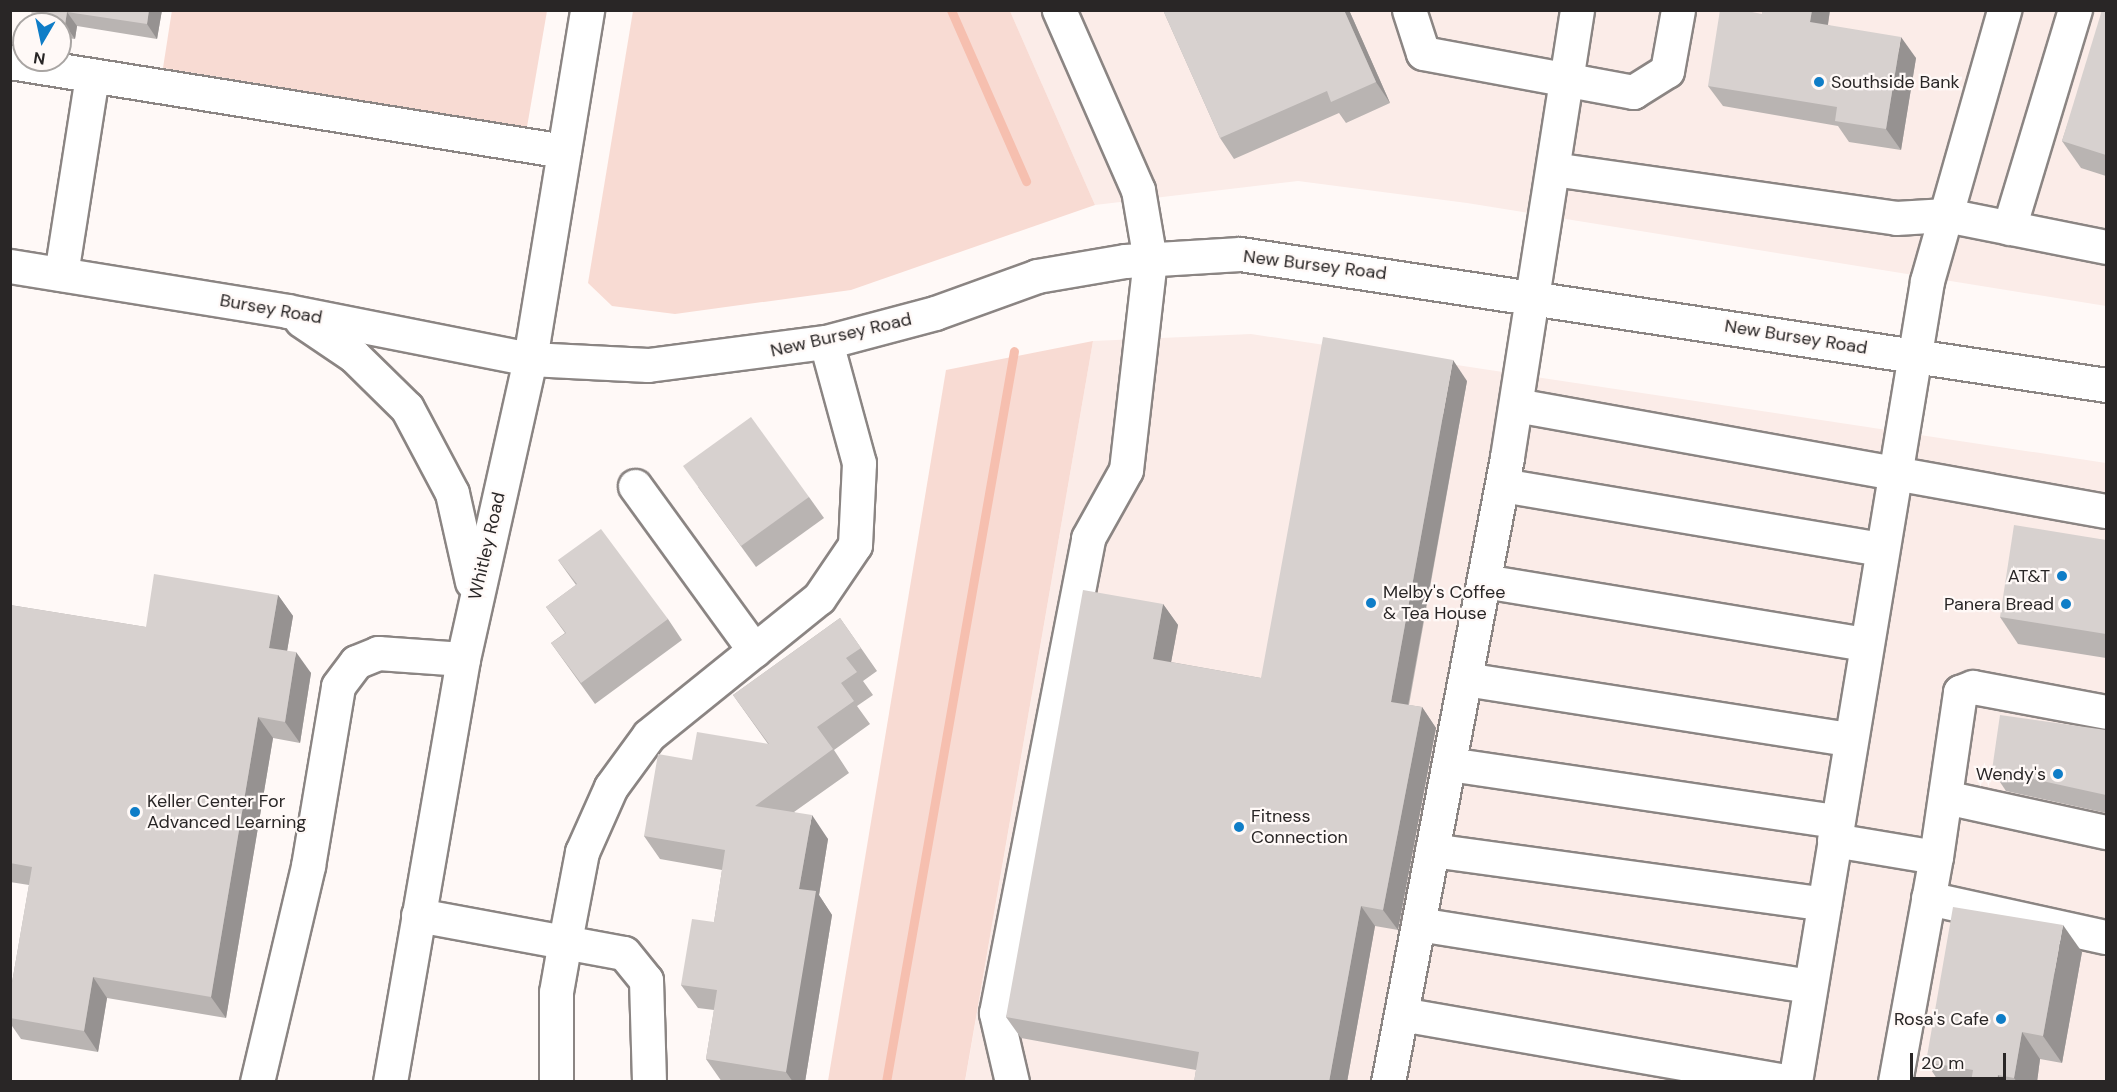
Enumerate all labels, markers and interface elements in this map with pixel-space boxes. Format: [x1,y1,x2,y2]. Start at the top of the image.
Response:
north arrow [12,12,72,72]
text: N [32,47,47,70]
place label: Southside Bank [1831,71,1960,93]
marker: Southside Bank [1812,75,1826,89]
street label: New Bursey Road [1242,245,1388,285]
street label: Bursey Road [218,289,324,329]
street label: New Bursey Road [768,308,914,362]
street label: New Bursey Road [1723,315,1869,359]
street label: Whitley Road [464,490,510,602]
place label: AT&T [2008,565,2050,587]
marker: AT&T [2055,569,2069,583]
place label: Melby's Coffee & Tea House [1383,582,1506,624]
place label: Panera Bread [1944,593,2054,615]
marker: Melby's Coffee & Tea House [1364,596,1378,610]
marker: Panera Bread [2059,597,2073,611]
place label: Wendy's [1976,763,2046,785]
marker: Wendy's [2051,767,2065,781]
place label: Keller Center For Advanced Learning [147,791,306,834]
marker: Keller Center For Advanced Learning [128,805,142,819]
place label: Fitness Connection [1251,806,1348,848]
marker: Fitness Connection [1232,820,1246,834]
place label: Rosa's Cafe [1894,1008,1989,1030]
marker: Rosa's Cafe [1994,1012,2008,1026]
scale bar [1913,1041,2009,1079]
text: 20 m [1921,1051,1964,1075]

